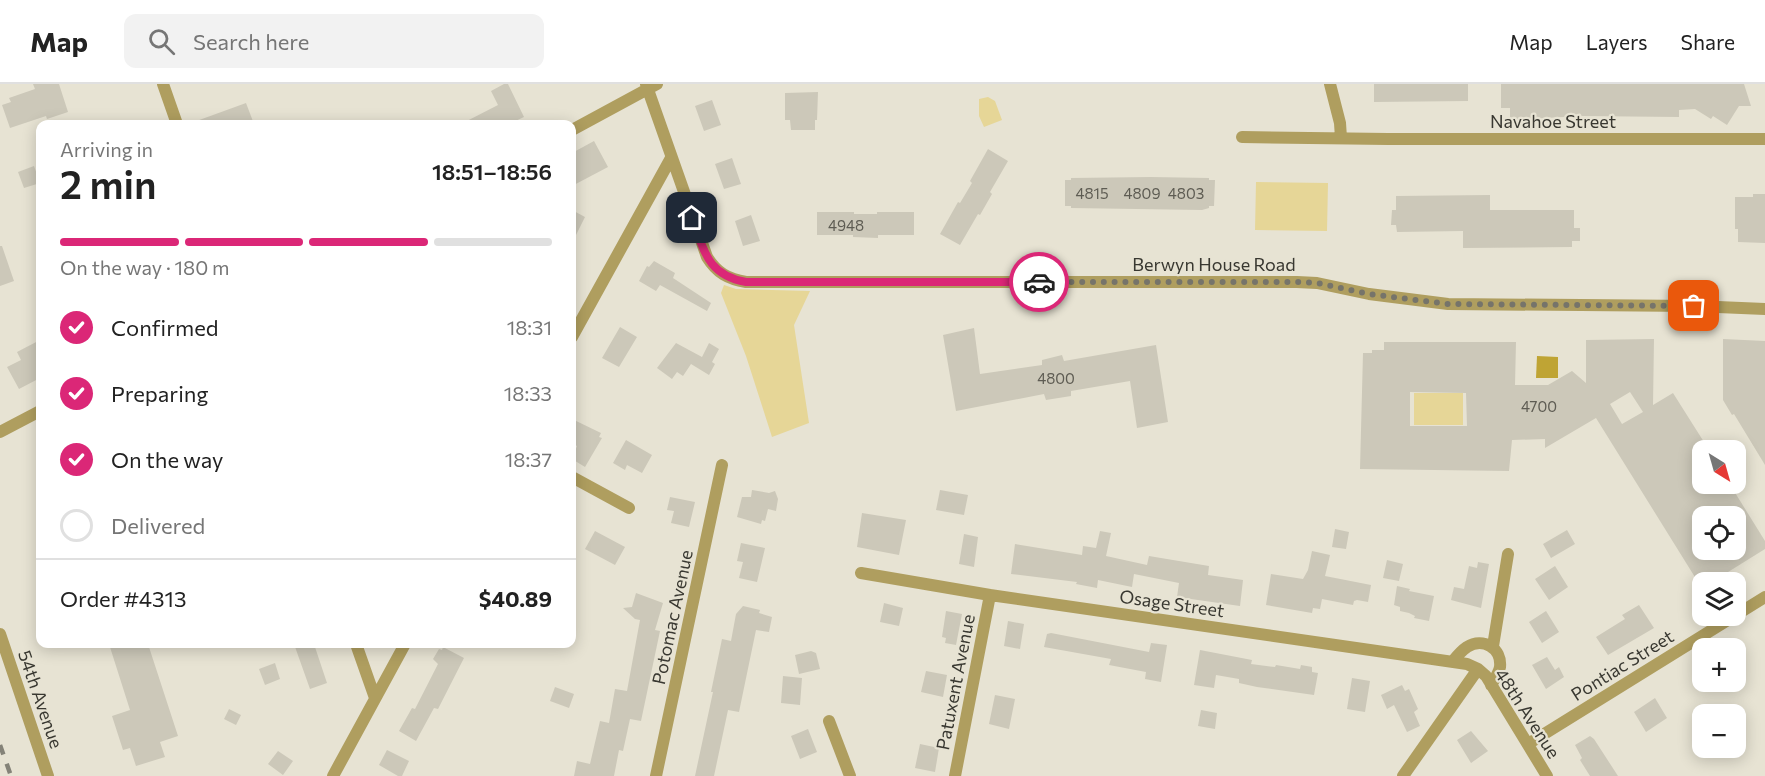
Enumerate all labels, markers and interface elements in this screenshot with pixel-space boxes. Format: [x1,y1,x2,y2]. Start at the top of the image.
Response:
search box [124,14,544,68]
text: Map [30,24,88,58]
icon: search [145,25,178,58]
text: Search here [193,28,309,55]
text: Map [1509,29,1553,54]
text: Layers [1586,29,1648,54]
text: Share [1681,29,1735,54]
street label: Navahoe Street [1490,110,1616,132]
text: Arriving in [60,137,153,161]
text: 18:51–18:56 [432,158,552,185]
text: 2 min [60,159,157,207]
house number: 4815 [1075,184,1109,202]
house number: 4809 [1124,184,1161,202]
house number: 4803 [1168,184,1204,202]
pin [666,192,717,243]
icon: home [675,201,708,234]
house number: 4948 [828,216,864,234]
courier [1009,252,1069,312]
street label: Berwyn House Road [1132,253,1296,275]
text: On the way · 180 m [60,255,229,279]
icon: car [1023,266,1056,299]
pin [1668,280,1719,331]
icon: bag [1677,289,1710,322]
icon: check [60,311,93,344]
text: Confirmed [111,314,218,341]
text: 18:31 [507,315,552,339]
house number: 4800 [1037,369,1075,387]
icon: check [60,377,93,410]
text: Preparing [111,380,208,407]
text: 18:33 [504,381,552,405]
house number: 4700 [1521,397,1557,415]
north arrow [1692,440,1746,494]
map controls [1692,440,1746,758]
icon: check [60,443,93,476]
text: On the way [111,446,223,473]
text: 18:37 [505,447,552,471]
button: locate [1692,506,1746,560]
text: Delivered [111,512,205,539]
street label: Potomac Avenue [647,548,697,686]
button: layers [1692,572,1746,626]
text: Order #4313 [60,585,186,612]
text: $40.89 [479,585,552,612]
street label: Osage Street [1118,585,1226,621]
street label: Patuxent Avenue [931,612,979,752]
street label: Pontiac Street [1567,625,1677,705]
button: + [1692,638,1746,692]
street label: 54th Avenue [14,647,68,751]
street label: 48th Avenue [1491,664,1565,762]
button: − [1692,704,1746,758]

